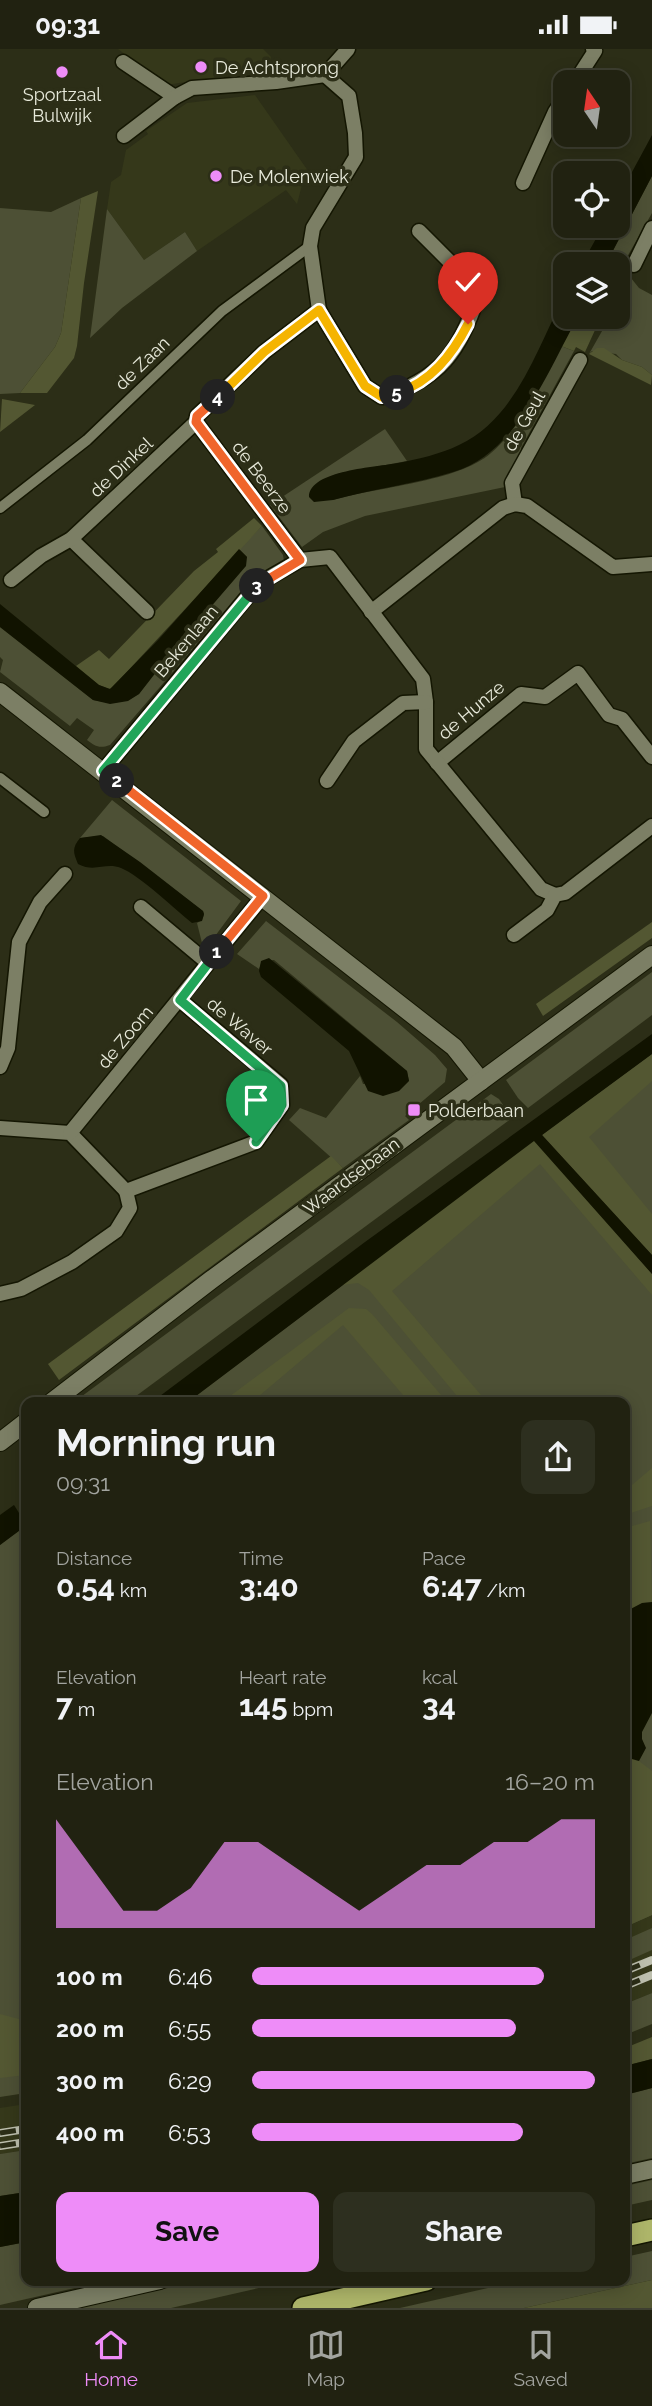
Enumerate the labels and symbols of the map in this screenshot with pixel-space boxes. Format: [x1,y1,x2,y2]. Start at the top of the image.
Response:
place label: De Achtsprong [215,57,339,78]
marker: De Achtsprong [193,59,209,75]
marker: Sportzaal Bulwijk [54,64,70,80]
north arrow [553,70,630,147]
place label: Sportzaal Bulwijk [23,84,101,126]
place label: De Molenwiek [230,166,349,187]
marker: De Molenwiek [208,168,224,184]
pin [438,252,498,324]
street label: de Zaan [110,332,174,394]
pin: 5 [380,375,414,411]
pin: 4 [200,379,235,415]
street label: de Geul [499,387,549,455]
street label: de Dinkel [85,433,157,501]
street label: de Beerze [228,437,296,518]
pin: 3 [240,569,274,603]
street label: Bekenlaan [150,601,222,681]
street label: de Hunze [434,676,509,744]
pin: 2 [100,763,134,799]
pin: 1 [200,935,234,969]
street label: de Waver [203,992,278,1060]
street label: de Zoom [93,1001,157,1073]
pin [226,1070,286,1142]
place label: Polderbaan [428,1100,524,1121]
marker: Polderbaan [406,1102,422,1118]
street label: Waardsebaan [299,1133,403,1219]

